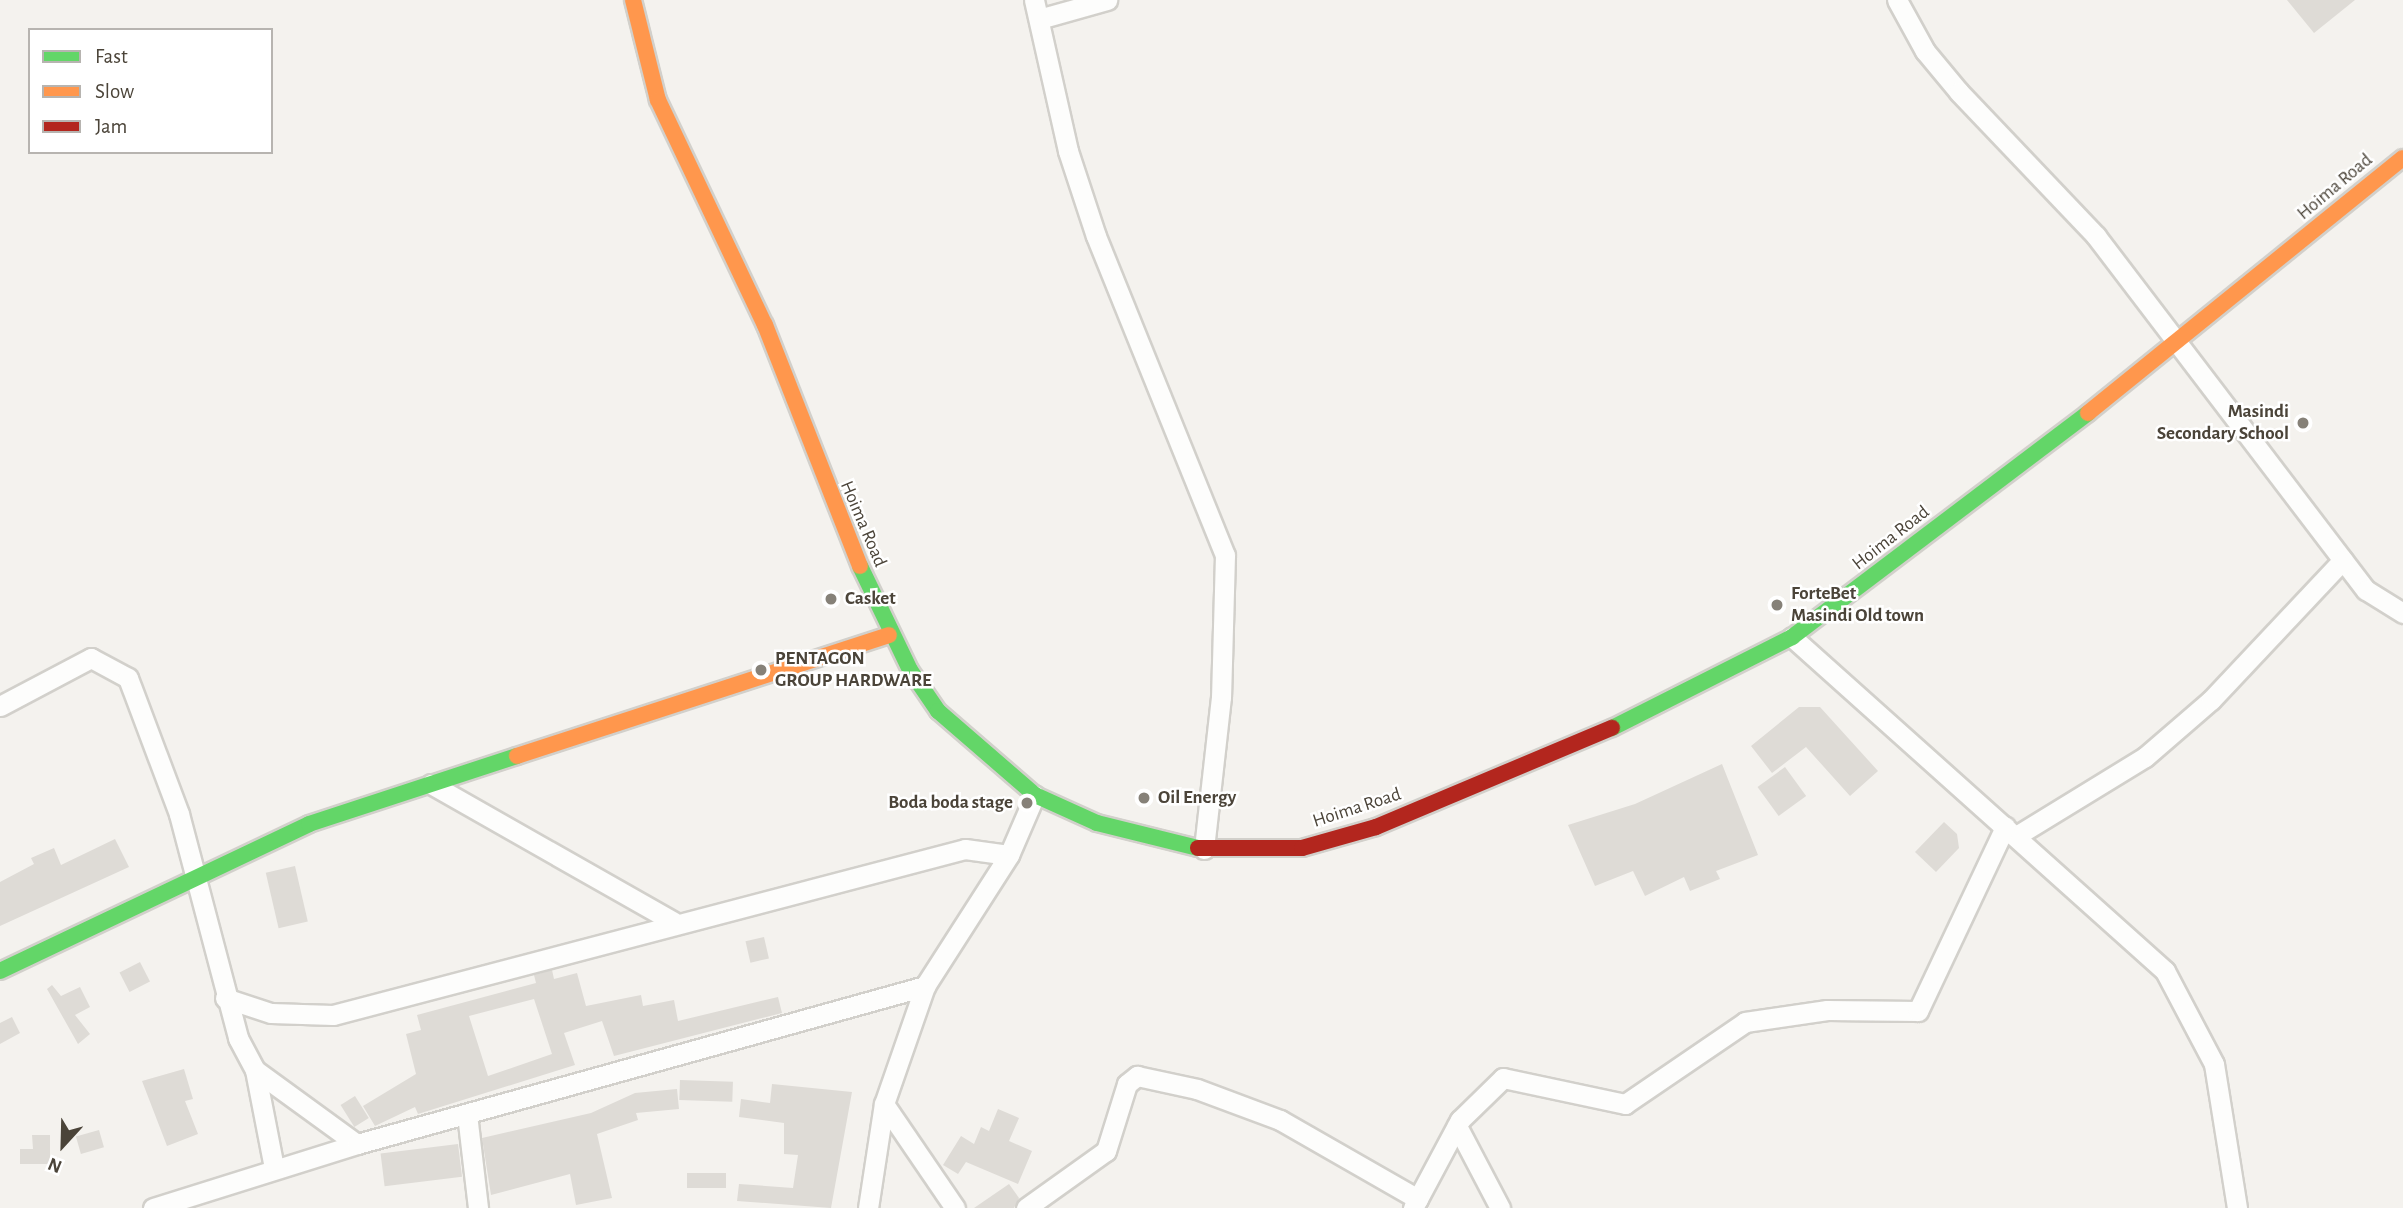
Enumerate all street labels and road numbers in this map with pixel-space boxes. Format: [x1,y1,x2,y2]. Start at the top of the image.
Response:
street label: Hoima Road [2293,149,2377,225]
street label: Hoima Road [835,477,891,571]
street label: Hoima Road [1848,501,1934,575]
street label: Hoima Road [1310,783,1404,833]

